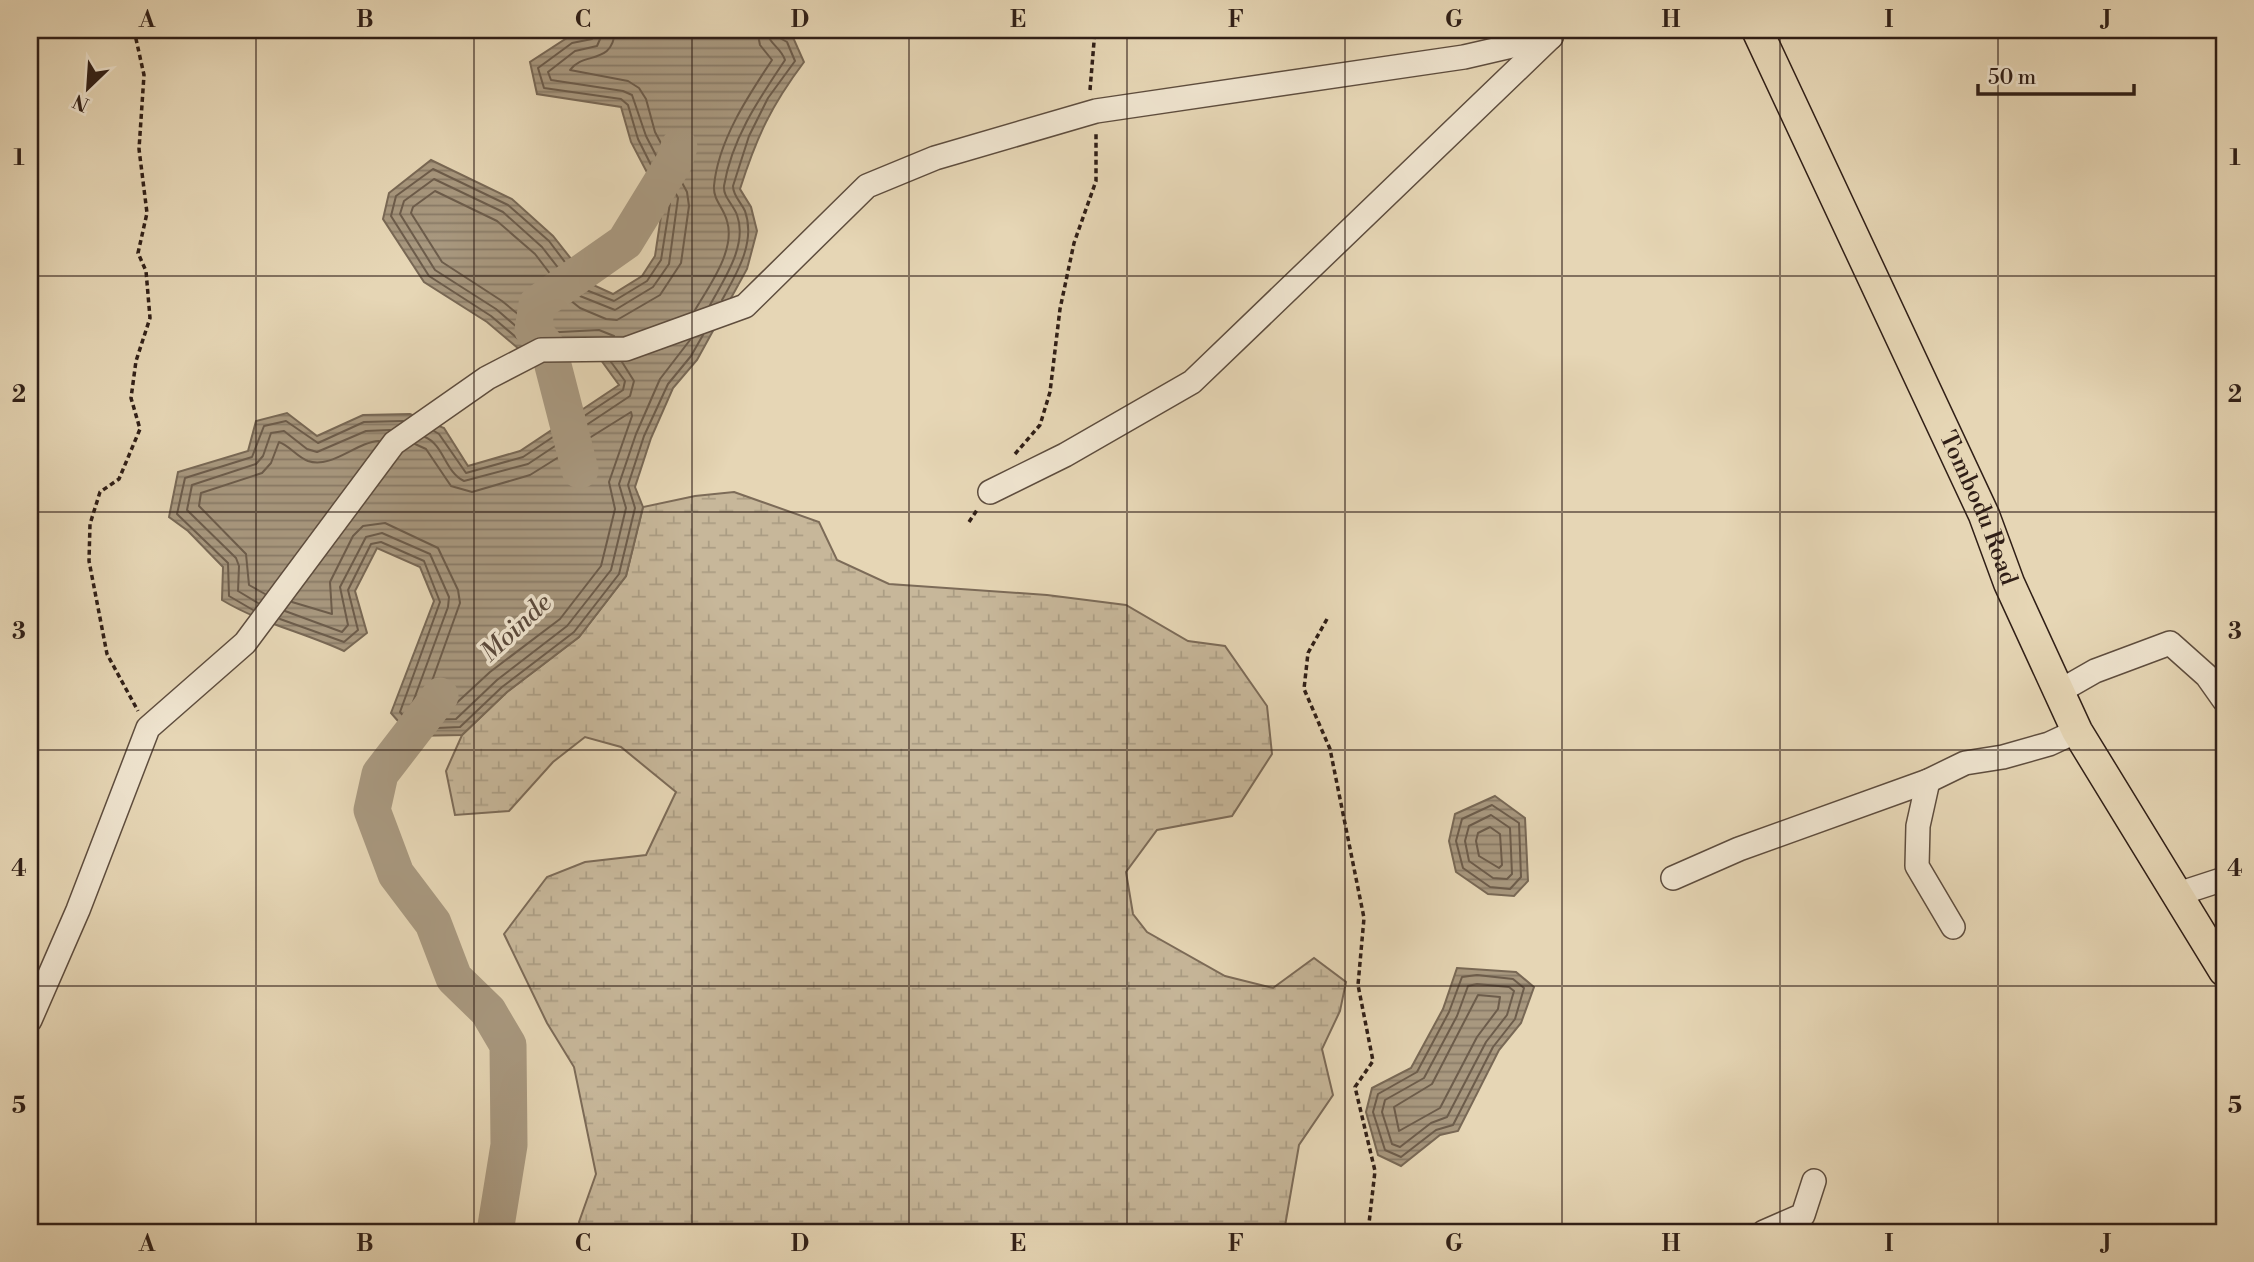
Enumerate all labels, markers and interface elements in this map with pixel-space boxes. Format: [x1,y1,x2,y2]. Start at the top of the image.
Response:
text: A [138,6,156,34]
text: B [356,6,374,34]
text: C [575,6,591,34]
text: D [791,6,809,34]
text: E [1010,6,1026,34]
text: F [1228,6,1244,34]
text: G [1445,6,1463,34]
text: H [1662,6,1681,34]
text: I [1885,6,1894,34]
text: J [2100,6,2112,34]
north arrow [52,52,122,122]
scale bar [1978,52,2133,96]
text: 50 m [1988,65,2036,91]
text: N [69,88,93,117]
text: 1 [13,144,25,172]
text: 1 [2229,144,2241,172]
text: 2 [12,381,26,409]
text: 2 [2228,381,2242,409]
street label: Tombodu Road [1932,426,2024,590]
water label: Moinde [474,587,558,669]
text: 3 [12,618,26,646]
text: 3 [2228,618,2242,646]
text: 4 [11,855,27,883]
text: 4 [2227,855,2243,883]
text: 5 [12,1092,26,1120]
text: 5 [2228,1092,2242,1120]
text: A [138,1230,156,1258]
text: B [356,1230,374,1258]
text: C [575,1230,591,1258]
text: D [791,1230,809,1258]
text: E [1010,1230,1026,1258]
text: F [1228,1230,1244,1258]
text: G [1445,1230,1463,1258]
text: H [1662,1230,1681,1258]
text: I [1885,1230,1894,1258]
text: J [2100,1230,2112,1258]

